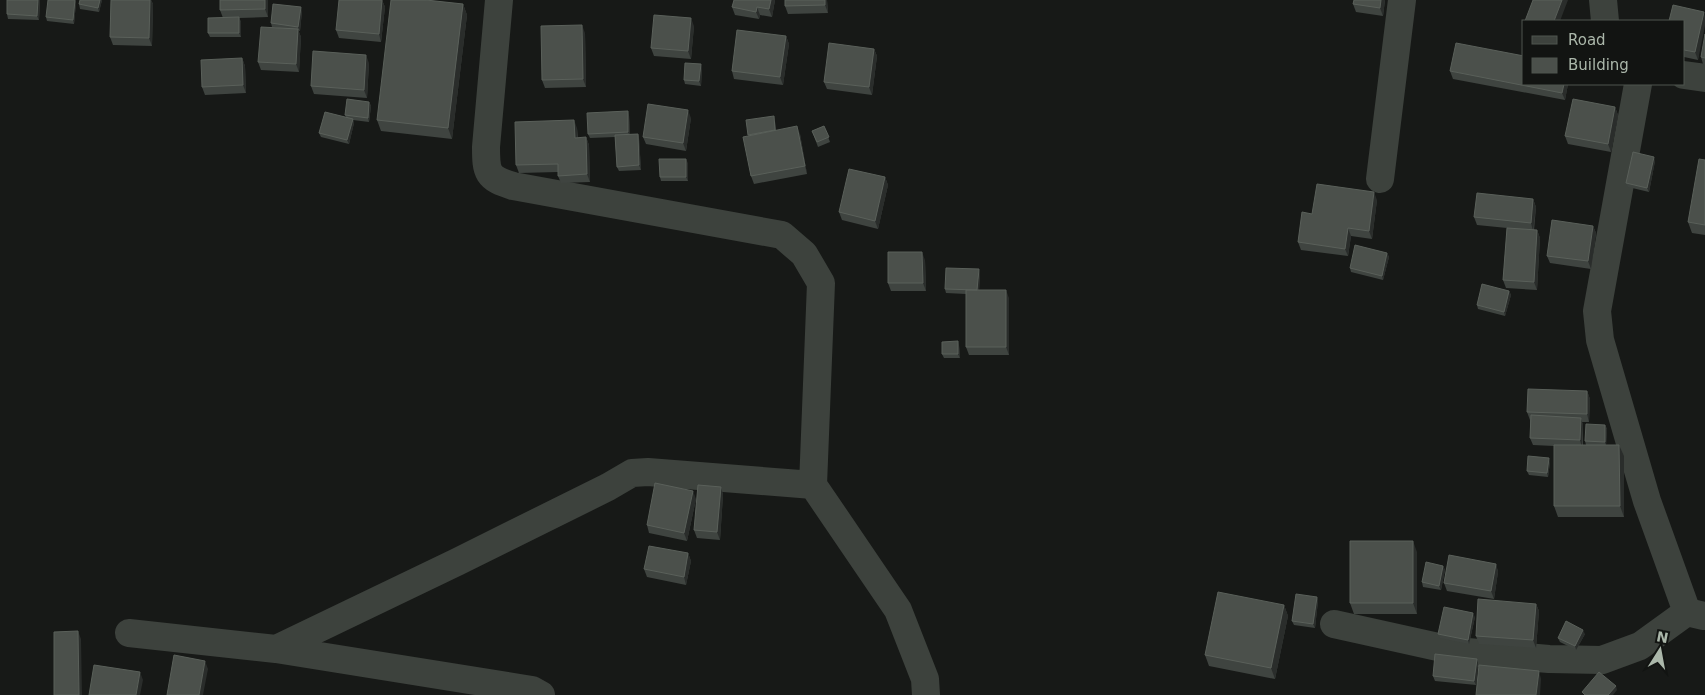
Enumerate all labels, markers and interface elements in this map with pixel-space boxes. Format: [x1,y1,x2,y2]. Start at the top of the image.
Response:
legend [1522,20,1685,85]
text: Road [1568,31,1606,49]
text: Building [1568,56,1629,74]
north arrow [1635,625,1685,675]
text: N [1655,628,1670,646]

